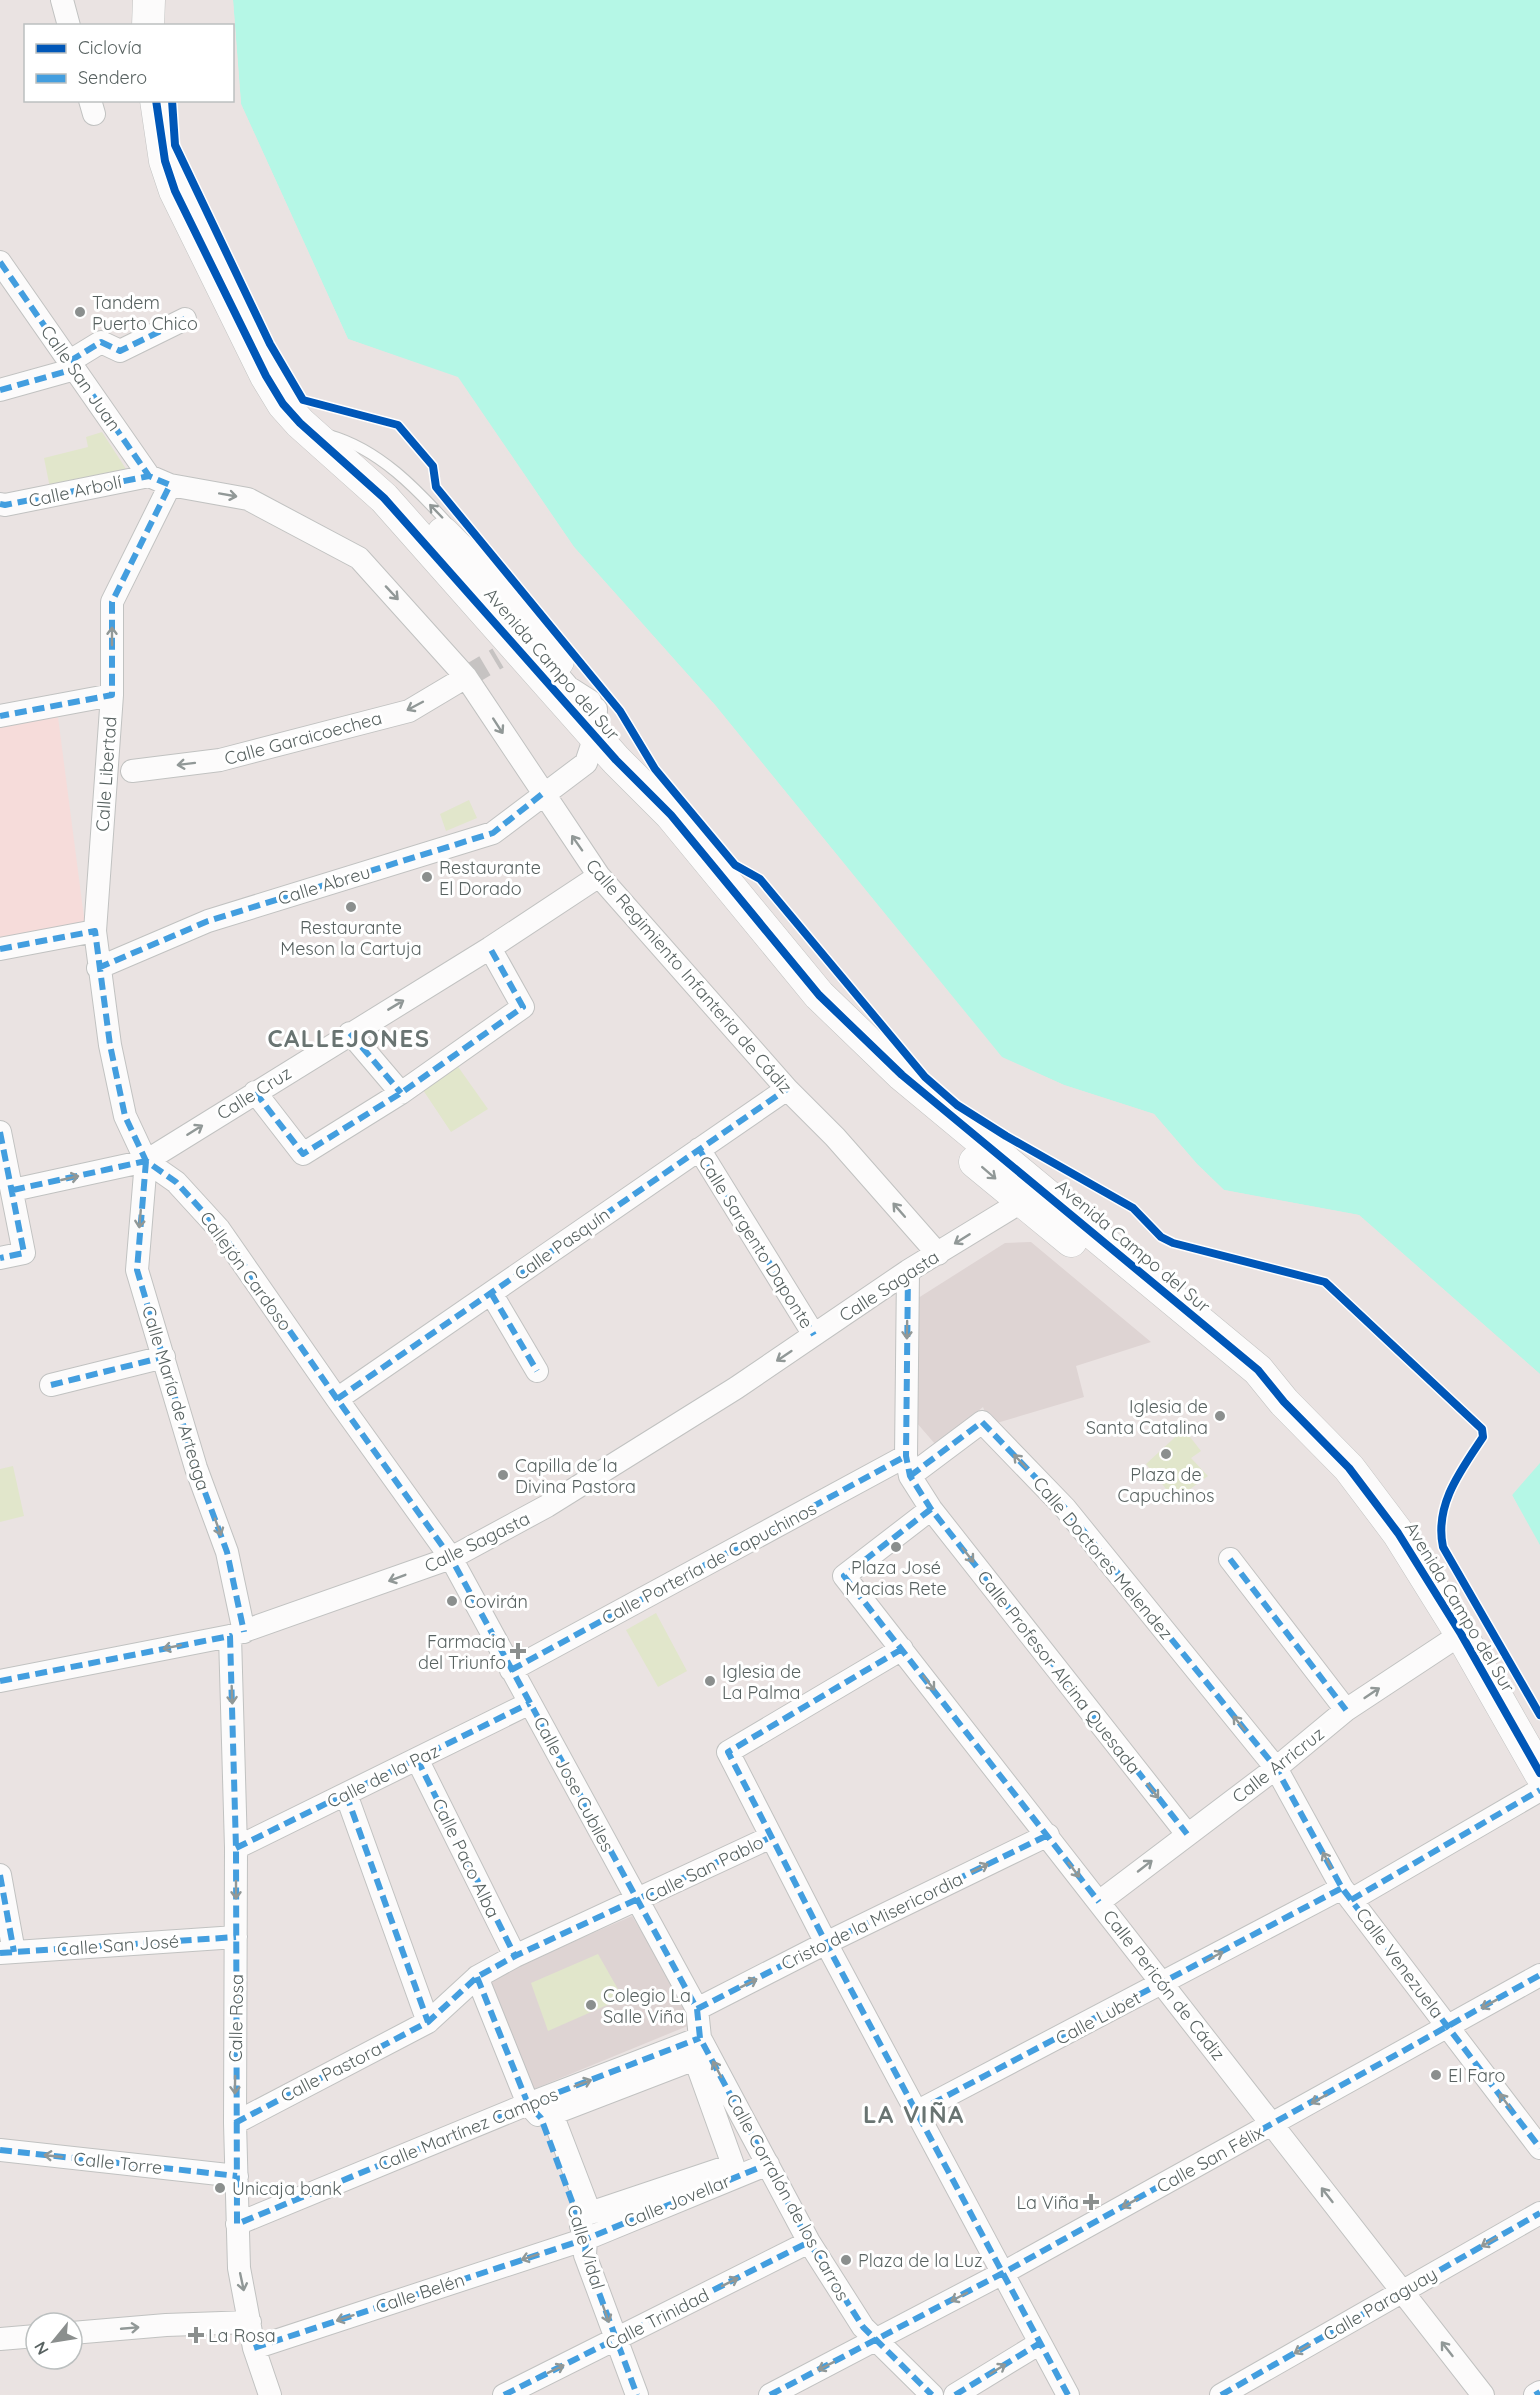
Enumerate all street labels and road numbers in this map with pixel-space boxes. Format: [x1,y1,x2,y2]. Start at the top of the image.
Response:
street label: Calle San Juan [36,321,126,435]
street label: Calle Arbolí [27,470,124,512]
street label: Avenida Campo del Sur [479,583,625,745]
street label: Calle Garaicoechea [222,706,384,770]
street label: Calle Libertad [91,716,121,832]
street label: Calle Regimiento Infanteria de Cádiz [581,854,797,1098]
street label: Calle Abreu [275,860,373,910]
street label: Calle Cruz [213,1061,295,1125]
street label: Calle Sargento Daponte [694,1152,818,1332]
street label: Avenida Campo del Sur [1051,1175,1215,1318]
street label: Calle Pasquín [510,1203,614,1285]
street label: Callejón Cardoso [195,1207,297,1335]
street label: Calle Sagasta [835,1245,943,1327]
street label: Calle María de Arteaga [137,1303,215,1493]
street label: Calle Doctores Melendez [1028,1472,1178,1644]
street label: Calle Portería de Capuchinos [598,1497,820,1629]
street label: Calle Sagasta [421,1507,533,1577]
street label: Avenida Campo del Sur [1400,1518,1520,1697]
street label: Calle Profesor Alcina Quesada [972,1566,1146,1778]
street label: Calle Jose Cubiles [529,1712,619,1856]
street label: Calle Arricruz [1227,1722,1329,1808]
street label: Calle de la Paz [323,1739,443,1813]
street label: Calle Paco Alba [427,1794,505,1922]
street label: Calle San Pablo [641,1830,767,1908]
street label: Cristo de la Misericordia [777,1867,967,1975]
street label: Calle Venezuela [1351,1903,1449,2023]
street label: Calle Pericón de Cádiz [1098,1905,1230,2065]
street label: Calle San José [56,1929,180,1961]
street label: Calle Rosa [224,1974,248,2062]
street label: Calle Lubet [1052,1986,1144,2050]
street label: Calle Pastora [277,2037,385,2107]
street label: Calle Martínez Campos [375,2082,561,2176]
street label: Calle Corralón de los Carros [721,2090,855,2304]
street label: Calle San Félix [1152,2120,1268,2198]
street label: Calle Torre [73,2147,163,2179]
street label: Calle Jovellar [620,2169,734,2233]
street label: Calle Vidal [562,2202,610,2292]
street label: Calle Paraguay [1319,2262,1441,2346]
street label: Calle Belén [373,2268,467,2318]
street label: Calle Trinidad [601,2283,713,2355]

